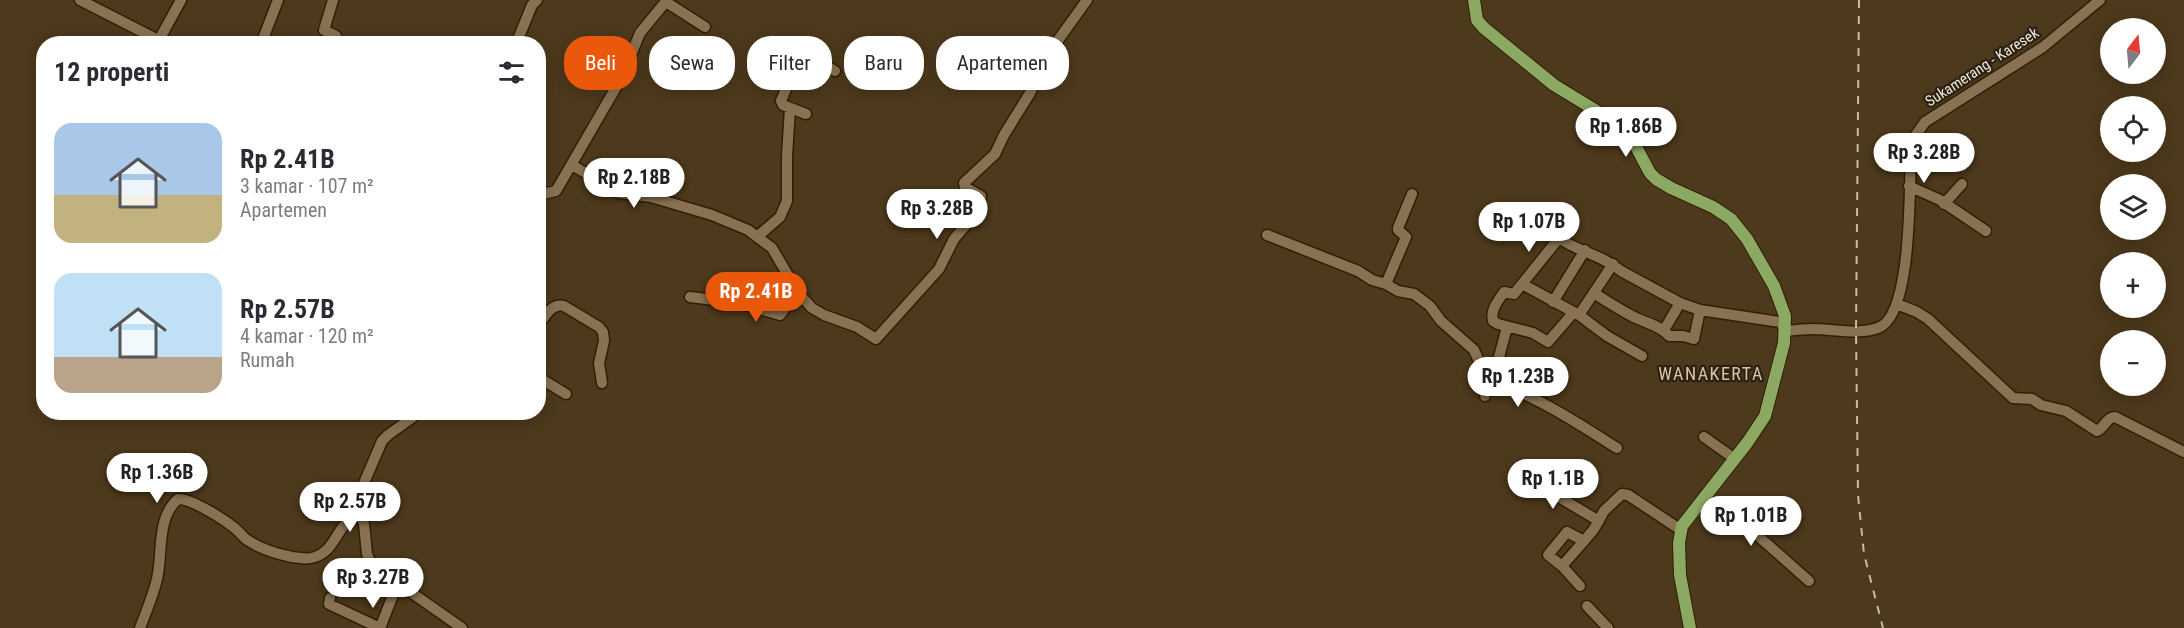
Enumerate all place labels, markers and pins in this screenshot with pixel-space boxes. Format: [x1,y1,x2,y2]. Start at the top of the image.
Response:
pin: Rp 1.86B [1564,107,1688,158]
pin: Rp 3.28B [1862,133,1986,184]
pin: Rp 2.18B [572,158,696,209]
pin: Rp 3.28B [875,189,999,240]
pin: Rp 1.07B [1467,202,1591,253]
pin: Rp 2.41B [694,272,818,323]
pin: Rp 1.23B [1456,357,1580,408]
pin: Rp 1.36B [95,453,219,504]
pin: Rp 1.1B [1498,459,1608,510]
pin: Rp 2.57B [288,482,412,533]
pin: Rp 1.01B [1689,496,1813,547]
pin: Rp 3.27B [311,558,435,609]

